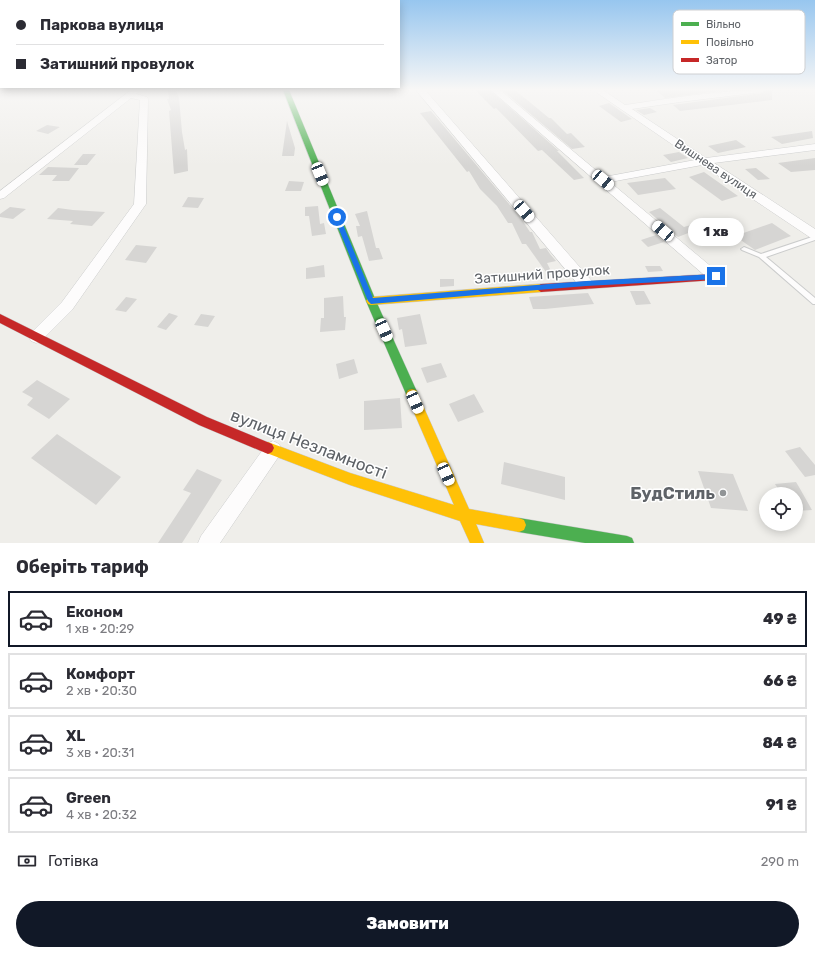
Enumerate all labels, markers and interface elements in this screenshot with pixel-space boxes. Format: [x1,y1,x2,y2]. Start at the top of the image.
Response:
legend [673,10,805,74]
text: Паркова вулиця [40,16,164,34]
text: Вільно [706,18,741,31]
text: Повільно [706,36,754,49]
text: Затор [706,54,737,67]
text: Затишний провулок [40,55,194,73]
street label: Вишнева вулиця [672,136,760,202]
car [310,161,330,187]
car [590,168,616,192]
car [512,198,536,224]
route start [328,208,346,226]
callout: 1 хв [688,218,744,246]
car [650,219,676,243]
text: 1 хв [703,224,729,239]
street label: Затишний провулок [474,261,611,288]
route end [707,267,725,285]
car [374,317,394,343]
car [405,389,425,415]
street label: вулиця Незламності [228,405,390,483]
car [436,461,456,487]
place label: БудСтиль [630,483,715,503]
map controls [759,487,803,531]
button: locate [759,487,803,531]
marker: БудСтиль [718,488,728,498]
text: Оберіть тариф [16,556,149,578]
icon: car [18,601,54,637]
text: Економ [66,603,123,621]
text: 49 ₴ [763,610,797,628]
text: 1 хв · 20:29 [66,621,134,636]
icon: car [18,663,54,699]
text: Комфорт [66,665,135,683]
text: 66 ₴ [763,672,797,690]
text: 2 хв · 20:30 [66,683,137,698]
icon: car [18,725,54,761]
text: XL [66,727,85,745]
text: 84 ₴ [762,734,797,752]
text: 3 хв · 20:31 [66,745,134,760]
icon: car [18,787,54,823]
text: Green [66,789,111,807]
text: 91 ₴ [766,796,797,814]
text: 4 хв · 20:32 [66,807,137,822]
icon: cash [16,850,38,872]
text: Готівка [48,852,99,870]
text: 290 m [761,854,799,869]
button: Замовити [16,901,799,947]

